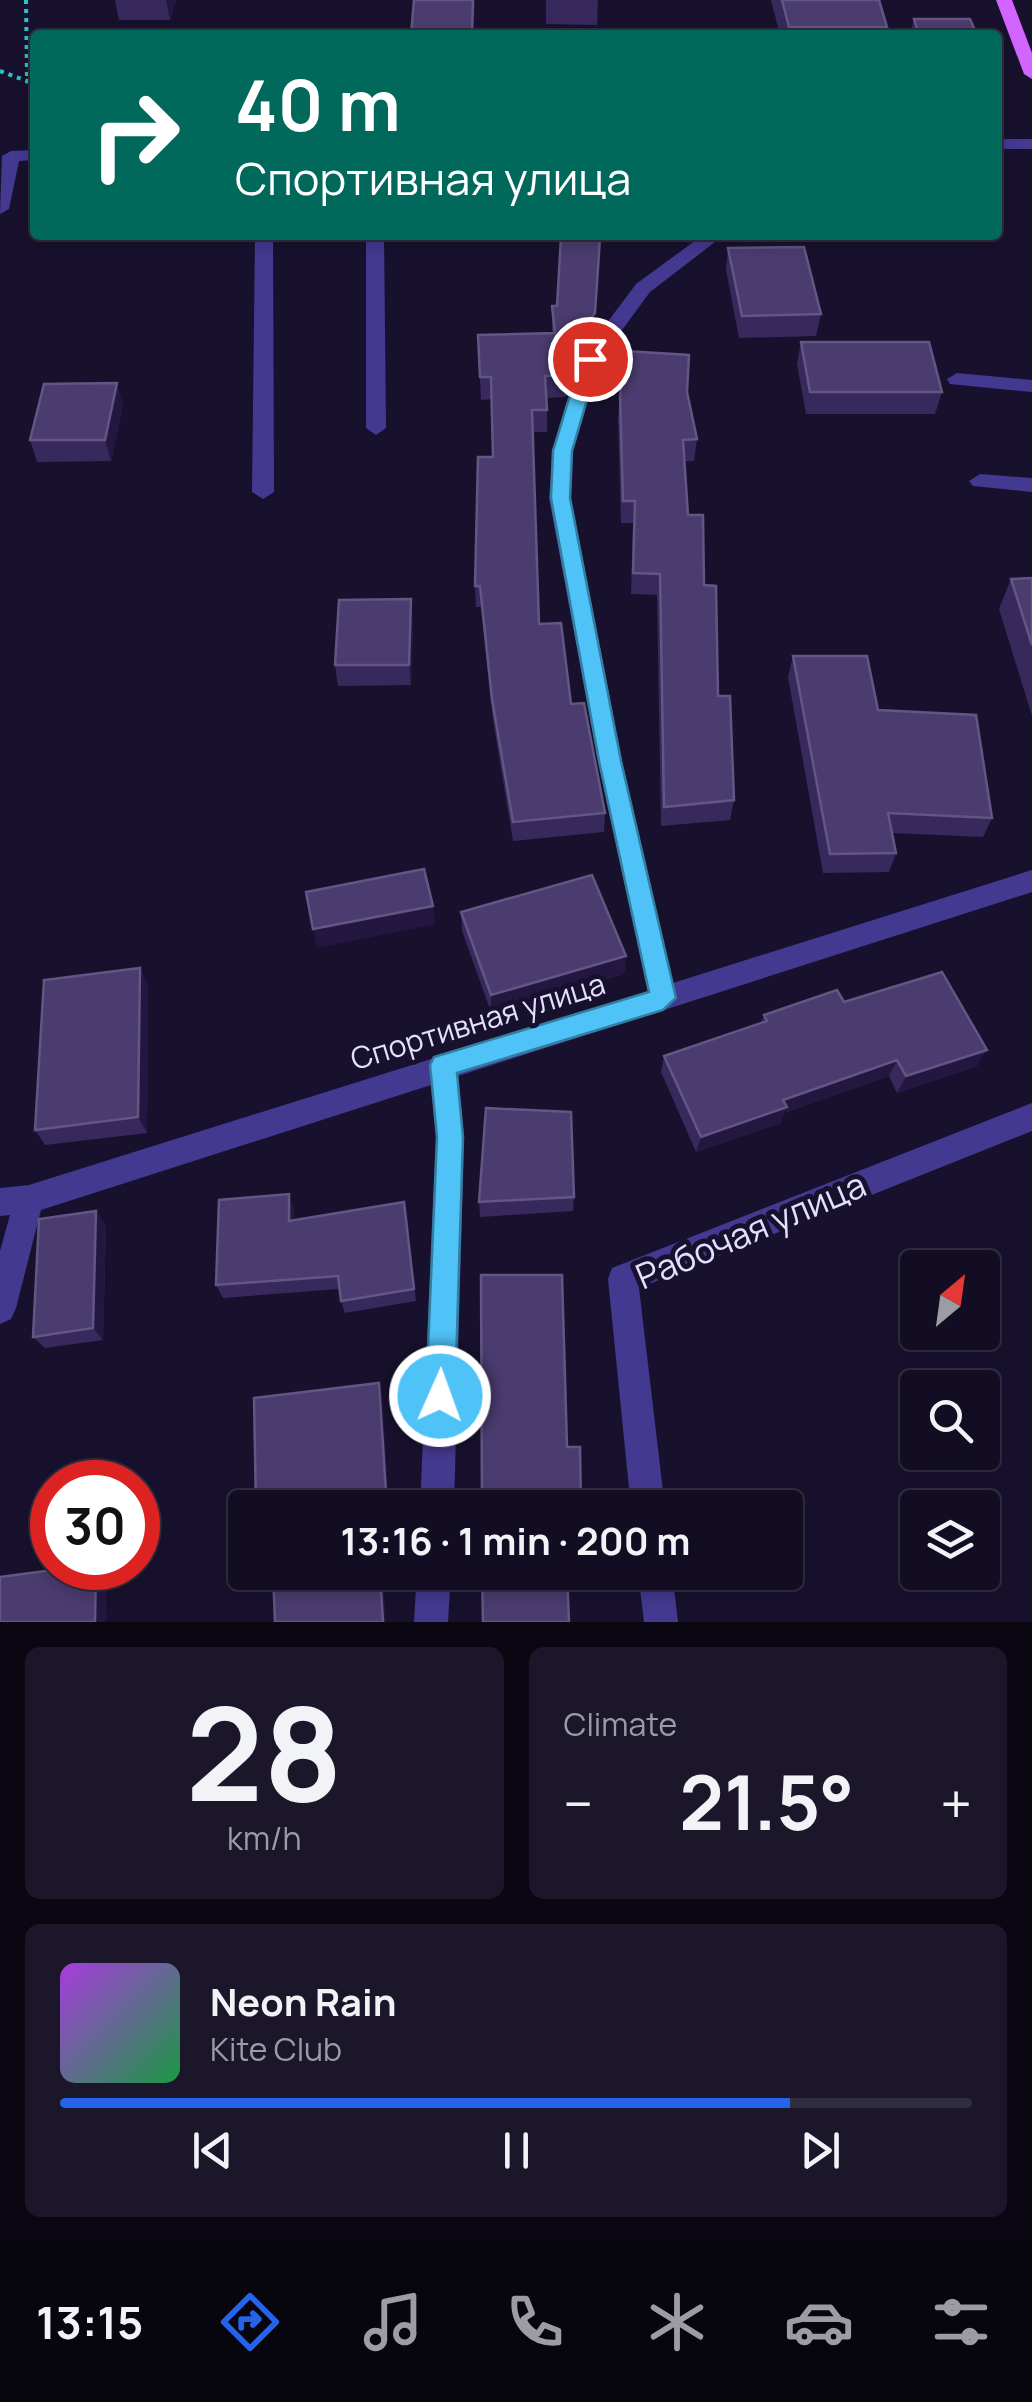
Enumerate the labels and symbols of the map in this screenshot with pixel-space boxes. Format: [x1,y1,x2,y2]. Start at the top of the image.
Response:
pin [548,317,633,402]
street label: Спортивная улица [345,962,610,1079]
street label: Рабочая улица [628,1160,873,1300]
north arrow [900,1250,1000,1350]
position arrow [388,1344,492,1448]
speed limit sign: 30 [30,1460,160,1590]

